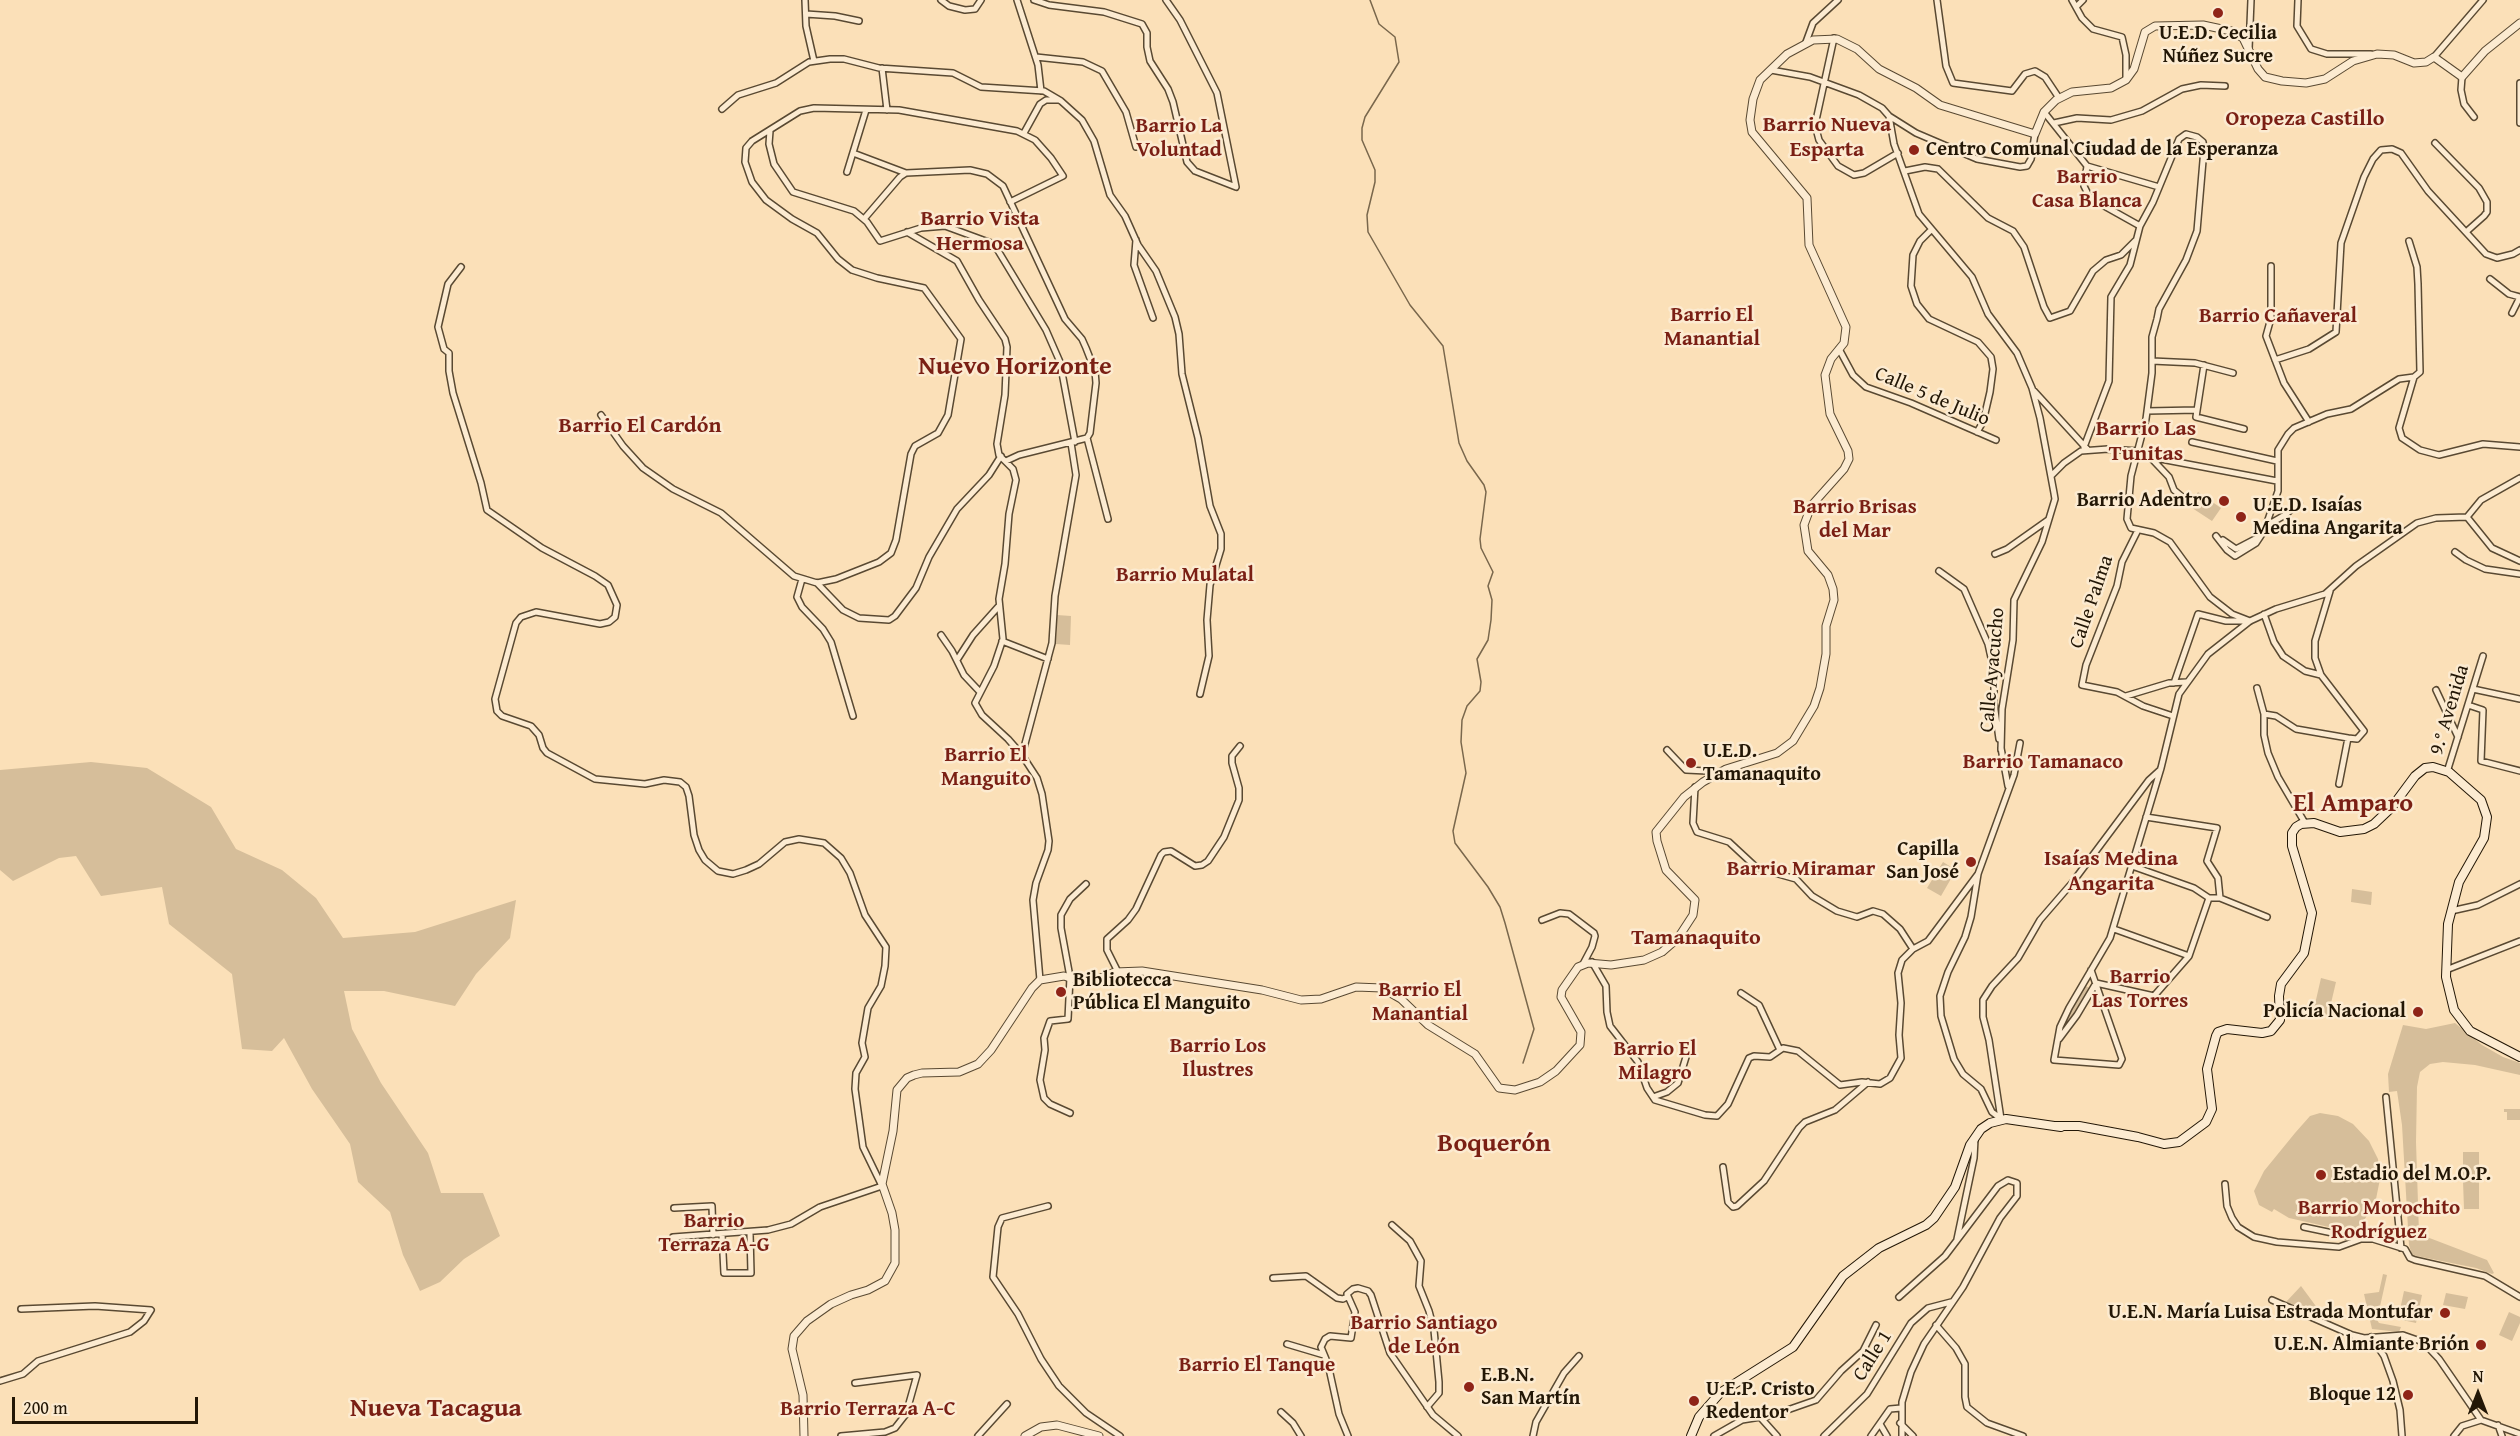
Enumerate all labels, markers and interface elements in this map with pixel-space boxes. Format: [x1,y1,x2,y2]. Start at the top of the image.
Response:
marker: U.E.D. Cecilia Núñez Sucre [2211,6,2225,20]
place label: U.E.D. Cecilia Núñez Sucre [2159,22,2277,69]
district label: Oropeza Castillo [2226,106,2384,132]
district label: Barrio Nueva Esparta [1763,112,1891,164]
district label: Barrio La Voluntad [1135,114,1223,164]
place label: Centro Comunal Ciudad de la Esperanza [1926,138,2278,162]
marker: Centro Comunal Ciudad de la Esperanza [1907,143,1921,157]
district label: Barrio Casa Blanca [2032,165,2142,215]
district label: Barrio Vista Hermosa [920,206,1040,258]
district label: Barrio El Manantial [1664,303,1760,353]
district label: Barrio Cañaveral [2199,304,2357,330]
district label: Nuevo Horizonte [918,351,1112,383]
street label: Calle 5 de Julio [1871,362,1993,432]
district label: Barrio El Cardón [559,413,721,439]
district label: Barrio Las Tunitas [2096,416,2196,468]
place label: Barrio Adentro [2077,489,2212,513]
marker: Barrio Adentro [2217,494,2231,508]
place label: U.E.D. Isaías Medina Angarita [2253,494,2403,541]
district label: Barrio Brisas del Mar [1793,495,1917,545]
marker: U.E.D. Isaías Medina Angarita [2234,510,2248,524]
street label: Calle Palma [2065,552,2119,652]
district label: Barrio Mulatal [1116,563,1254,589]
street label: Calle Ayacucho [1976,607,2010,733]
street label: 9.° Avenida [2425,662,2475,758]
place label: U.E.D. Tamanaquito [1703,740,1821,787]
district label: Barrio El Manguito [941,743,1031,793]
district label: Barrio Tamanaco [1963,750,2123,776]
marker: U.E.D. Tamanaquito [1684,756,1698,770]
district label: El Amparo [2293,788,2413,820]
place label: Capilla San José [1886,838,1959,885]
district label: Isaías Medina Angarita [2044,846,2178,897]
marker: Capilla San José [1964,855,1978,869]
district label: Barrio Miramar [1727,857,1875,883]
district label: Tamanaquito [1631,925,1761,951]
district label: Barrio Las Torres [2092,965,2188,1015]
place label: Bibliotecca Pública El Manguito [1073,969,1250,1016]
district label: Barrio El Manantial [1372,978,1468,1028]
marker: Bibliotecca Pública El Manguito [1054,985,1068,999]
place label: Policía Nacional [2263,1000,2406,1024]
marker: Policía Nacional [2411,1005,2425,1019]
district label: Barrio Los Ilustres [1170,1034,1266,1084]
district label: Barrio El Milagro [1613,1037,1697,1087]
district label: Boquerón [1437,1128,1551,1160]
place label: Estadio del M.O.P. [2333,1163,2491,1187]
marker: Estadio del M.O.P. [2314,1168,2328,1182]
district label: Barrio Morochito Rodríguez [2298,1196,2460,1246]
district label: Barrio Terraza A-G [659,1209,769,1259]
place label: U.E.N. María Luisa Estrada Montufar [2108,1301,2433,1325]
marker: U.E.N. María Luisa Estrada Montufar [2438,1306,2452,1320]
district label: Barrio Santiago de León [1350,1311,1498,1361]
street label: Calle 1 [1848,1326,1898,1386]
place label: U.E.N. Almiante Brión [2274,1333,2469,1357]
marker: U.E.N. Almiante Brión [2474,1338,2488,1352]
district label: Barrio El Tanque [1179,1353,1335,1379]
place label: E.B.N. San Martín [1481,1364,1580,1411]
north arrow [2448,1364,2508,1424]
text: N [2473,1364,2483,1388]
place label: U.E.P. Cristo Redentor [1706,1378,1815,1425]
marker: E.B.N. San Martín [1462,1380,1476,1394]
place label: Bloque 12 [2309,1383,2396,1407]
scale bar [15,1385,201,1423]
marker: Bloque 12 [2401,1388,2415,1402]
district label: Nueva Tacagua [350,1393,522,1425]
text: 200 m [23,1394,68,1421]
marker: U.E.P. Cristo Redentor [1687,1394,1701,1408]
district label: Barrio Terraza A-C [780,1397,956,1423]

